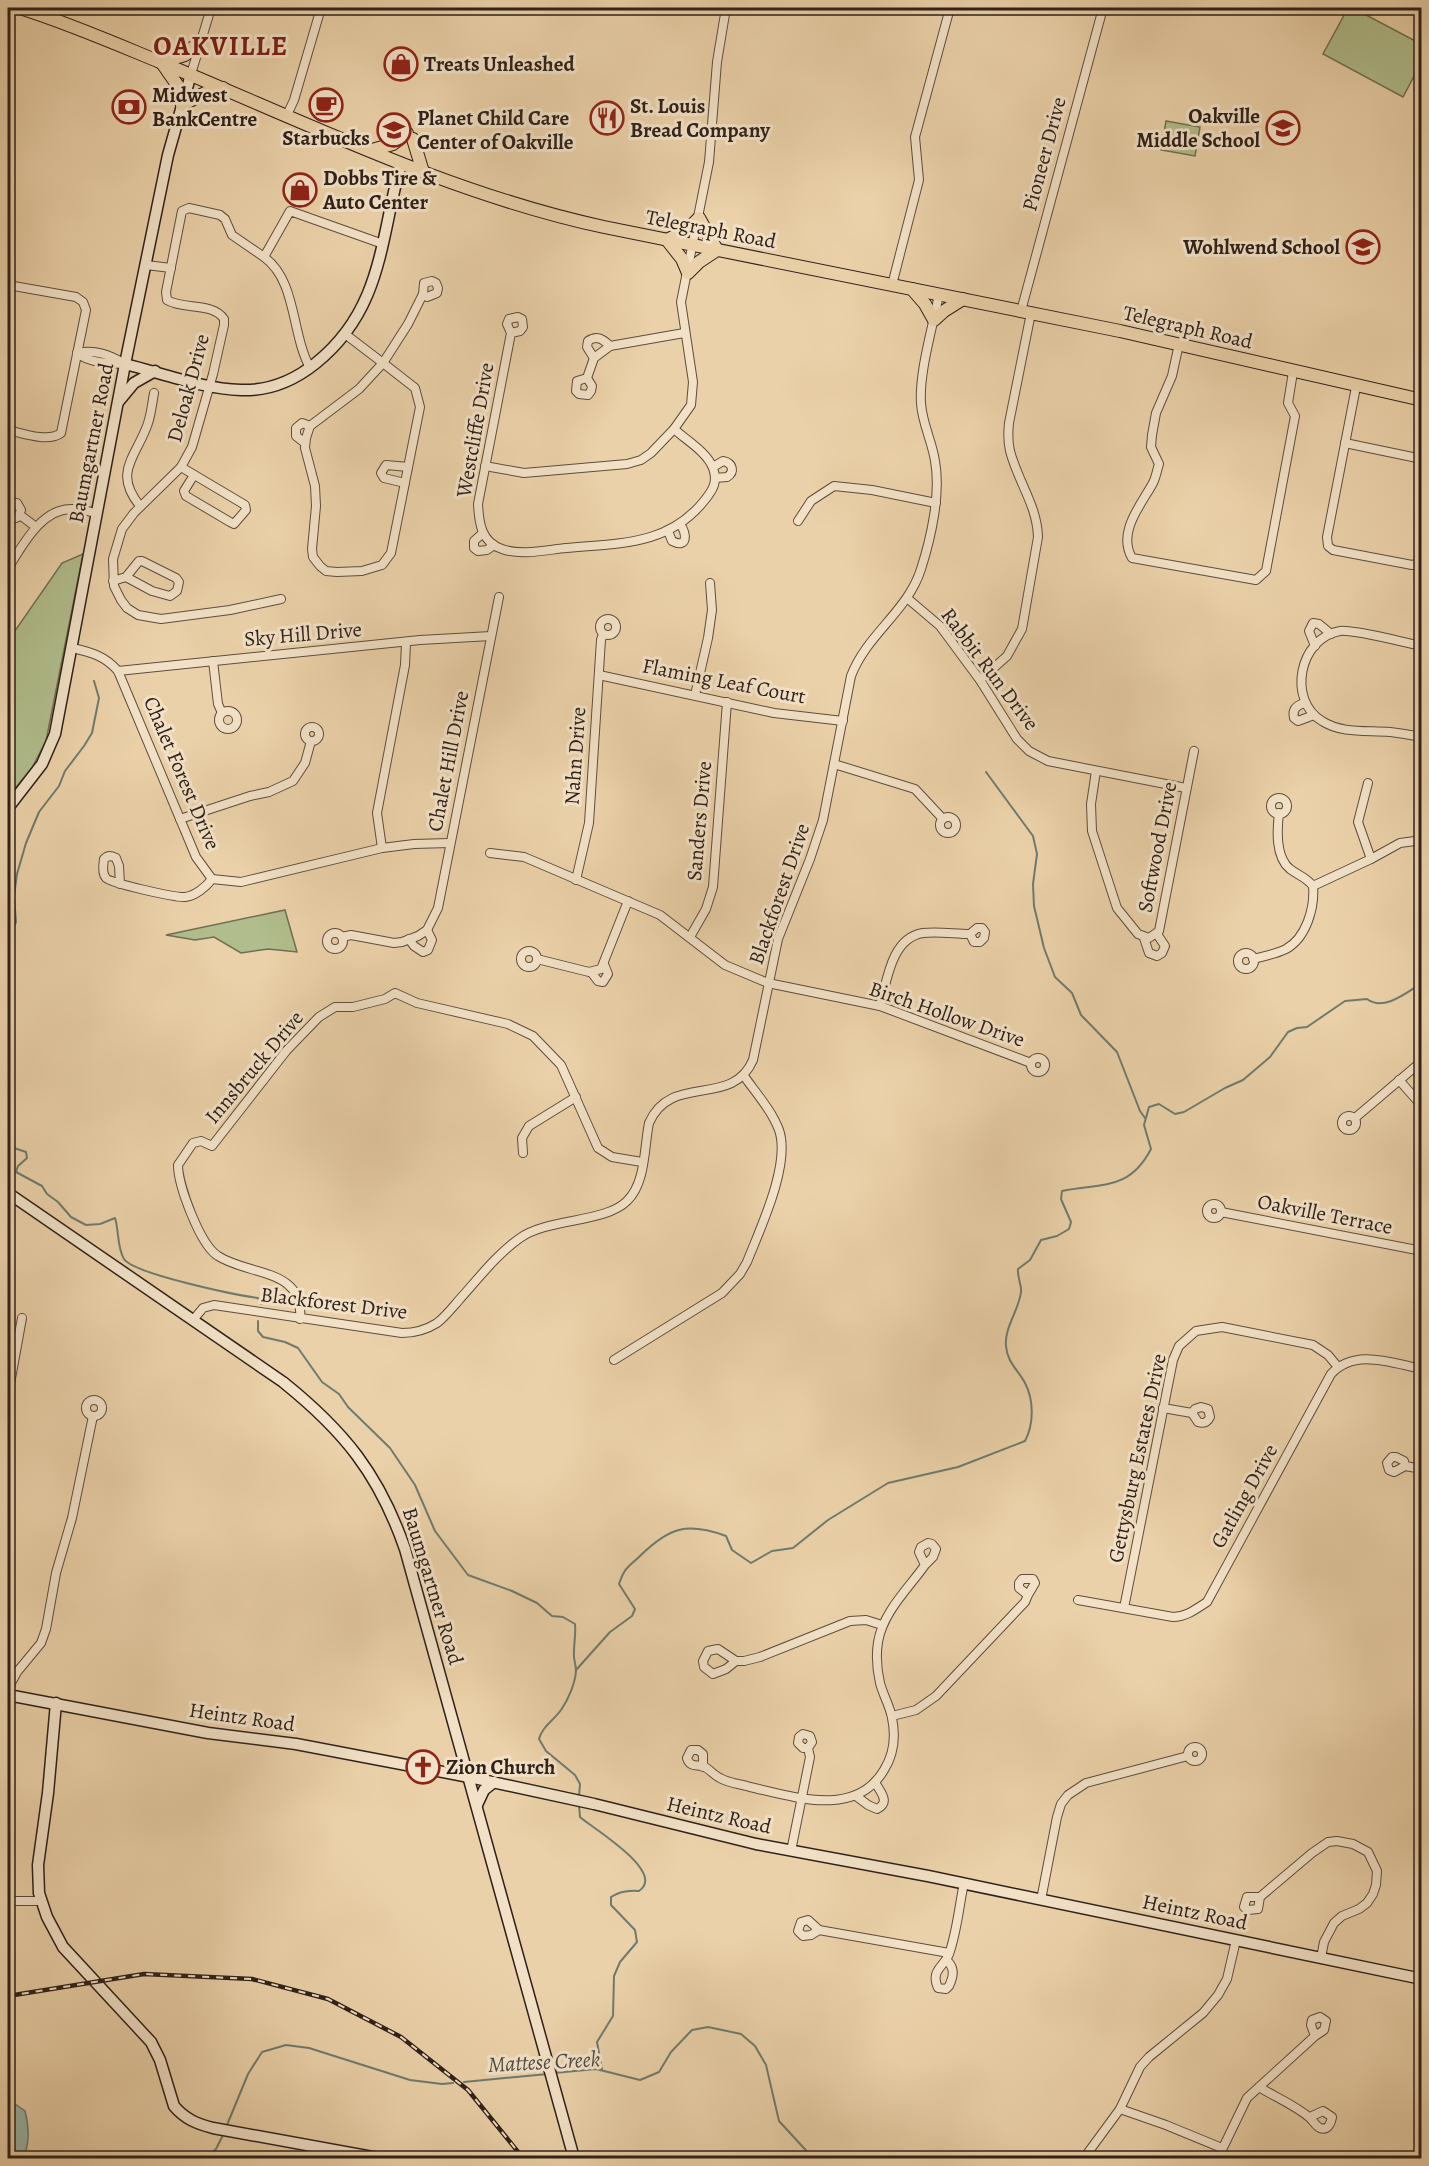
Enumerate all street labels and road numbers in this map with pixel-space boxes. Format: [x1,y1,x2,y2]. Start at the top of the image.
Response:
street label: Pioneer Drive [1015,94,1073,214]
street label: Telegraph Road [643,203,779,255]
street label: Telegraph Road [1120,298,1256,356]
street label: Deloak Drive [160,331,216,445]
street label: Baumgartner Road [62,360,120,526]
street label: Westcliffe Drive [449,360,501,501]
street label: Rabbit Run Drive [935,602,1045,736]
street label: Sky Hill Drive [243,615,363,653]
street label: Flaming Leaf Court [640,651,808,711]
street label: Chalet Hill Drive [421,688,475,834]
street label: Chalet Forest Drive [137,692,227,854]
street label: Nahn Drive [558,706,592,806]
street label: Sanders Drive [680,760,718,882]
street label: Softwood Drive [1131,779,1183,915]
street label: Blackforest Drive [742,820,816,968]
street label: Birch Hollow Drive [866,974,1028,1054]
street label: Innsbruck Drive [198,1005,310,1129]
street label: Oakville Terrace [1255,1187,1395,1241]
street label: Blackforest Drive [259,1280,409,1326]
street label: Gettysburg Estates Drive [1101,1351,1173,1565]
street label: Gatling Drive [1204,1439,1284,1553]
street label: Baumgartner Road [396,1504,470,1669]
street label: Heintz Road [187,1696,297,1738]
street label: Heintz Road [664,1789,775,1841]
street label: Heintz Road [1140,1887,1251,1937]

